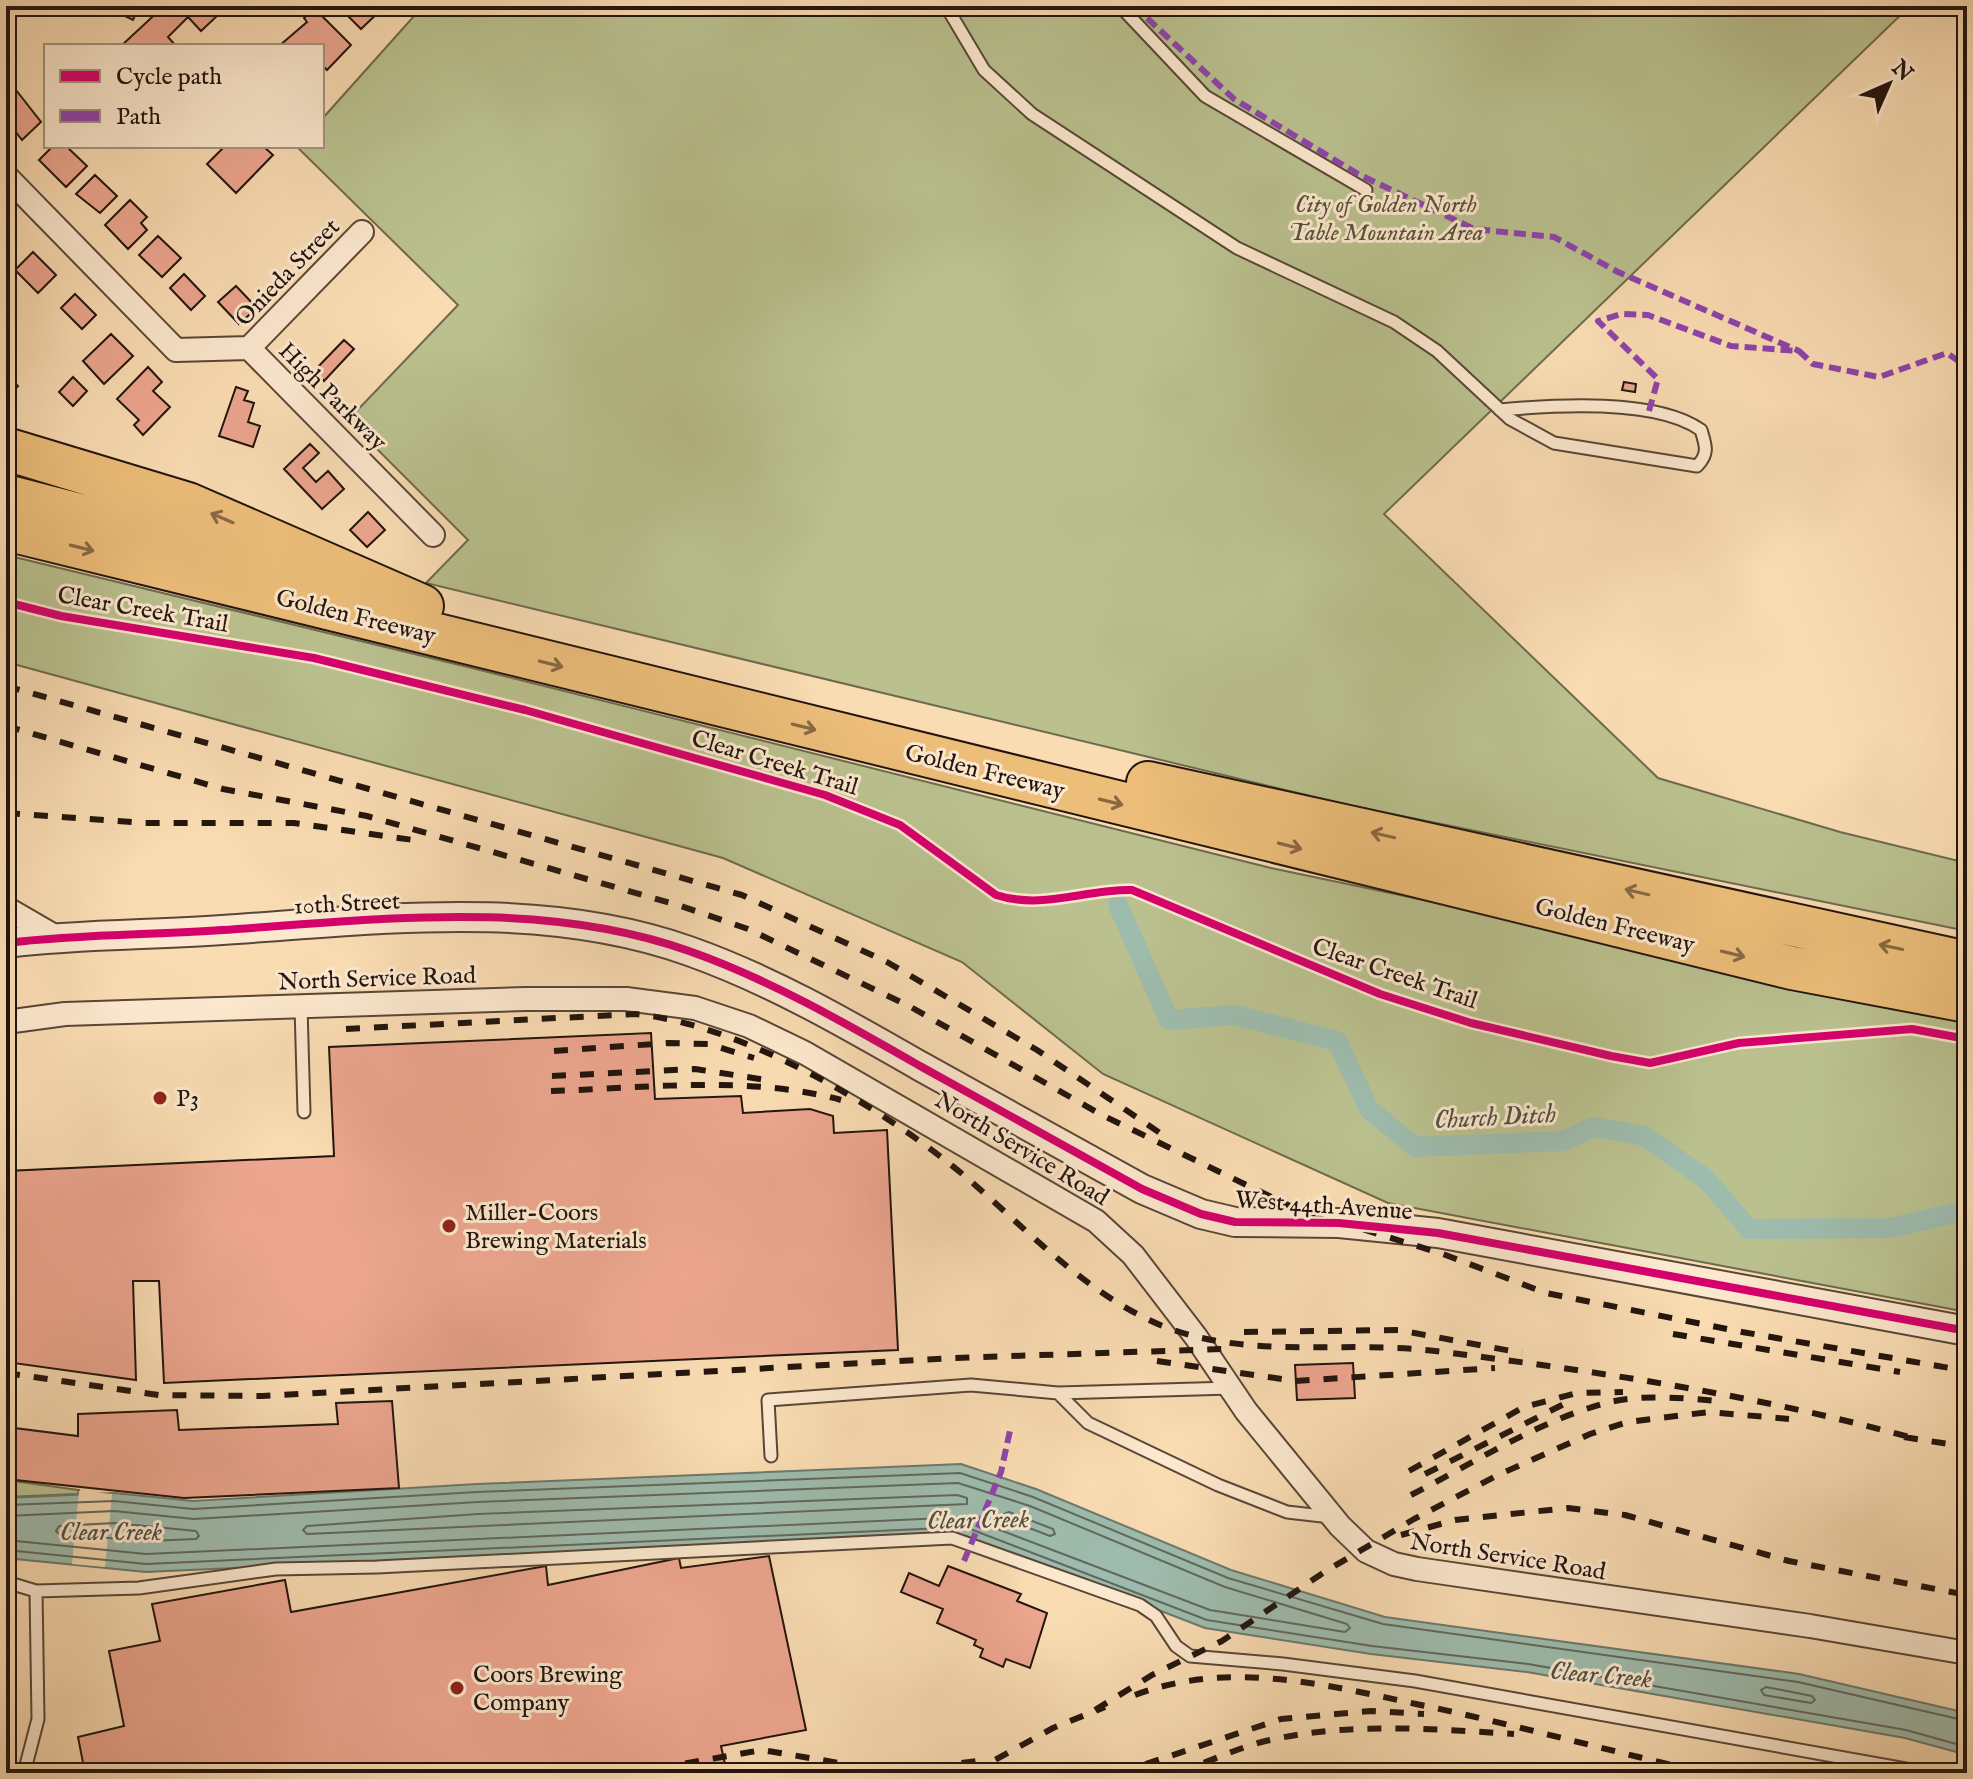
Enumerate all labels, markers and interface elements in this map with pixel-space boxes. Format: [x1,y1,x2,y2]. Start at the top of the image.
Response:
legend [44,44,324,148]
north arrow [1849,44,1929,124]
text: N [1884,54,1918,88]
text: Cycle path [116,62,222,93]
text: Path [116,102,161,133]
park label: City of Golden North Table Mountain Area [1289,190,1483,249]
street label: Onieda Street [229,213,347,333]
street label: High Parkway [271,336,393,458]
one-way arrow [210,510,235,525]
one-way arrow [68,541,94,556]
street label: Clear Creek Trail [55,580,231,641]
street label: Golden Freeway [272,583,439,652]
one-way arrow [538,658,564,673]
one-way arrow [790,720,816,735]
street label: Clear Creek Trail [687,723,862,804]
street label: Golden Freeway [901,738,1068,807]
one-way arrow [1097,796,1123,811]
one-way arrow [1370,827,1396,842]
one-way arrow [1277,840,1302,855]
one-way arrow [1624,884,1650,899]
street label: 10th Street [293,886,401,923]
street label: Golden Freeway [1531,892,1698,961]
street label: Clear Creek Trail [1308,932,1482,1017]
one-way arrow [1878,939,1904,954]
one-way arrow [1720,947,1745,962]
street label: North Service Road [278,961,477,998]
place label: P3 [176,1084,199,1115]
street label: North Service Road [928,1085,1114,1214]
marker: P3 [151,1089,169,1107]
water label: Church Ditch [1433,1098,1557,1137]
street label: West 44th Avenue [1234,1185,1414,1228]
place label: Miller-Coors Brewing Materials [465,1198,647,1257]
marker: Miller-Coors Brewing Materials [440,1217,458,1235]
water label: Clear Creek [927,1503,1030,1538]
water label: Clear Creek [60,1516,163,1549]
street label: North Service Road [1408,1527,1608,1588]
water label: Clear Creek [1548,1655,1654,1696]
place label: Coors Brewing Company [473,1660,623,1719]
marker: Coors Brewing Company [448,1679,466,1697]

